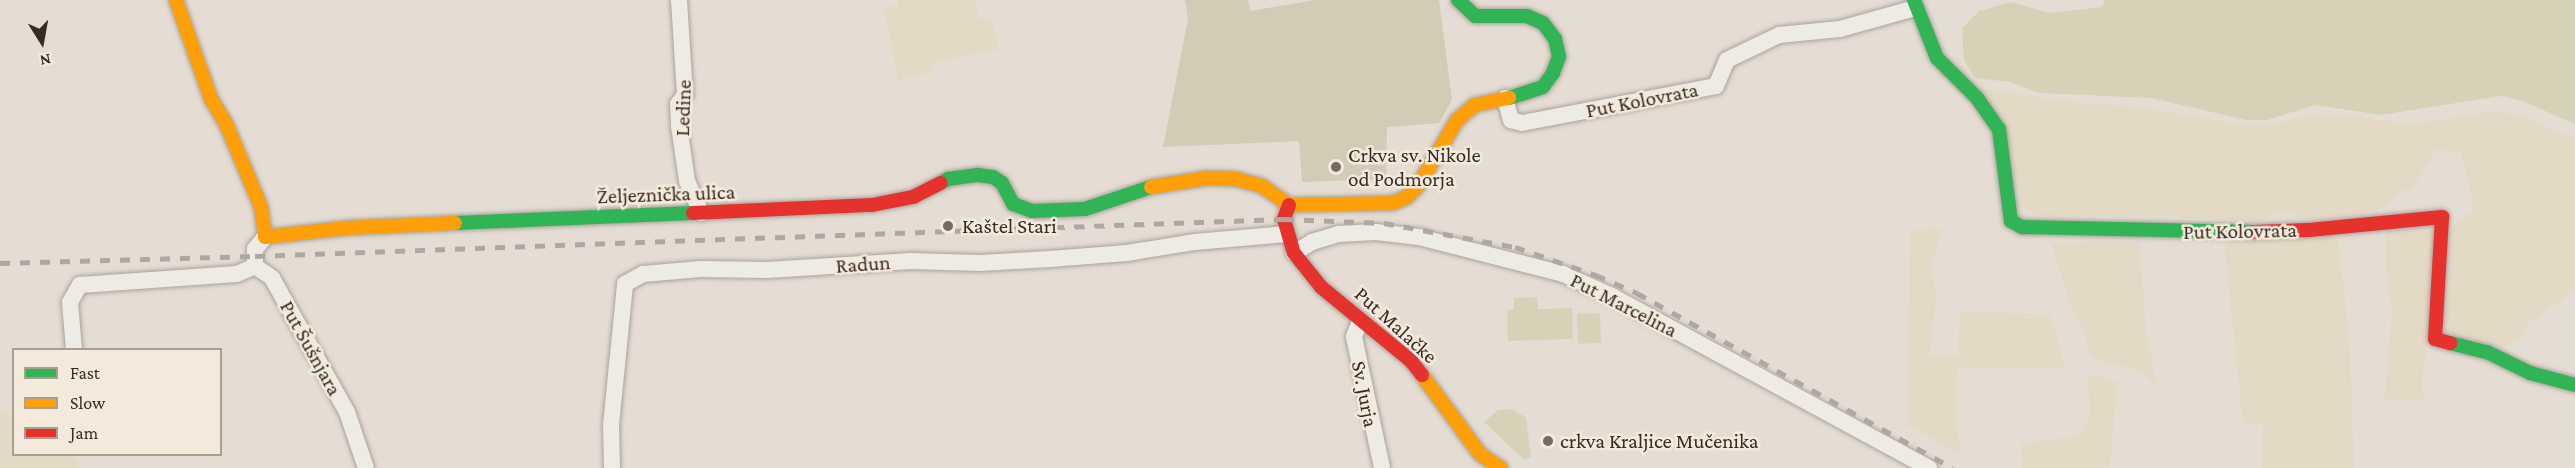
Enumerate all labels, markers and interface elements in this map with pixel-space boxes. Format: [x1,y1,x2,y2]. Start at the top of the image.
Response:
north arrow [12,12,72,72]
text: N [39,51,53,70]
street label: Put Kolovrata [1584,77,1700,123]
street label: Ledine [669,79,697,137]
place label: Crkva sv. Nikole od Podmorja [1348,142,1481,192]
marker: Crkva sv. Nikole od Podmorja [1329,160,1343,174]
street label: Željeznička ulica [596,179,736,209]
place label: Kaštel Stari [962,213,1057,239]
marker: Kaštel Stari [939,217,957,235]
street label: Put Kolovrata [2183,217,2297,245]
street label: Radun [835,250,891,278]
street label: Put Marcelina [1566,267,1682,343]
street label: Put Malačke [1349,281,1443,369]
street label: Put Šušnjara [275,296,347,400]
legend [12,348,222,456]
street label: Sv. Jurja [1346,359,1384,429]
text: Fast [70,363,100,383]
text: Slow [70,393,105,413]
text: Jam [70,423,98,443]
place label: crkva Kraljice Mučenika [1560,428,1759,454]
marker: crkva Kraljice Mučenika [1541,434,1555,448]

